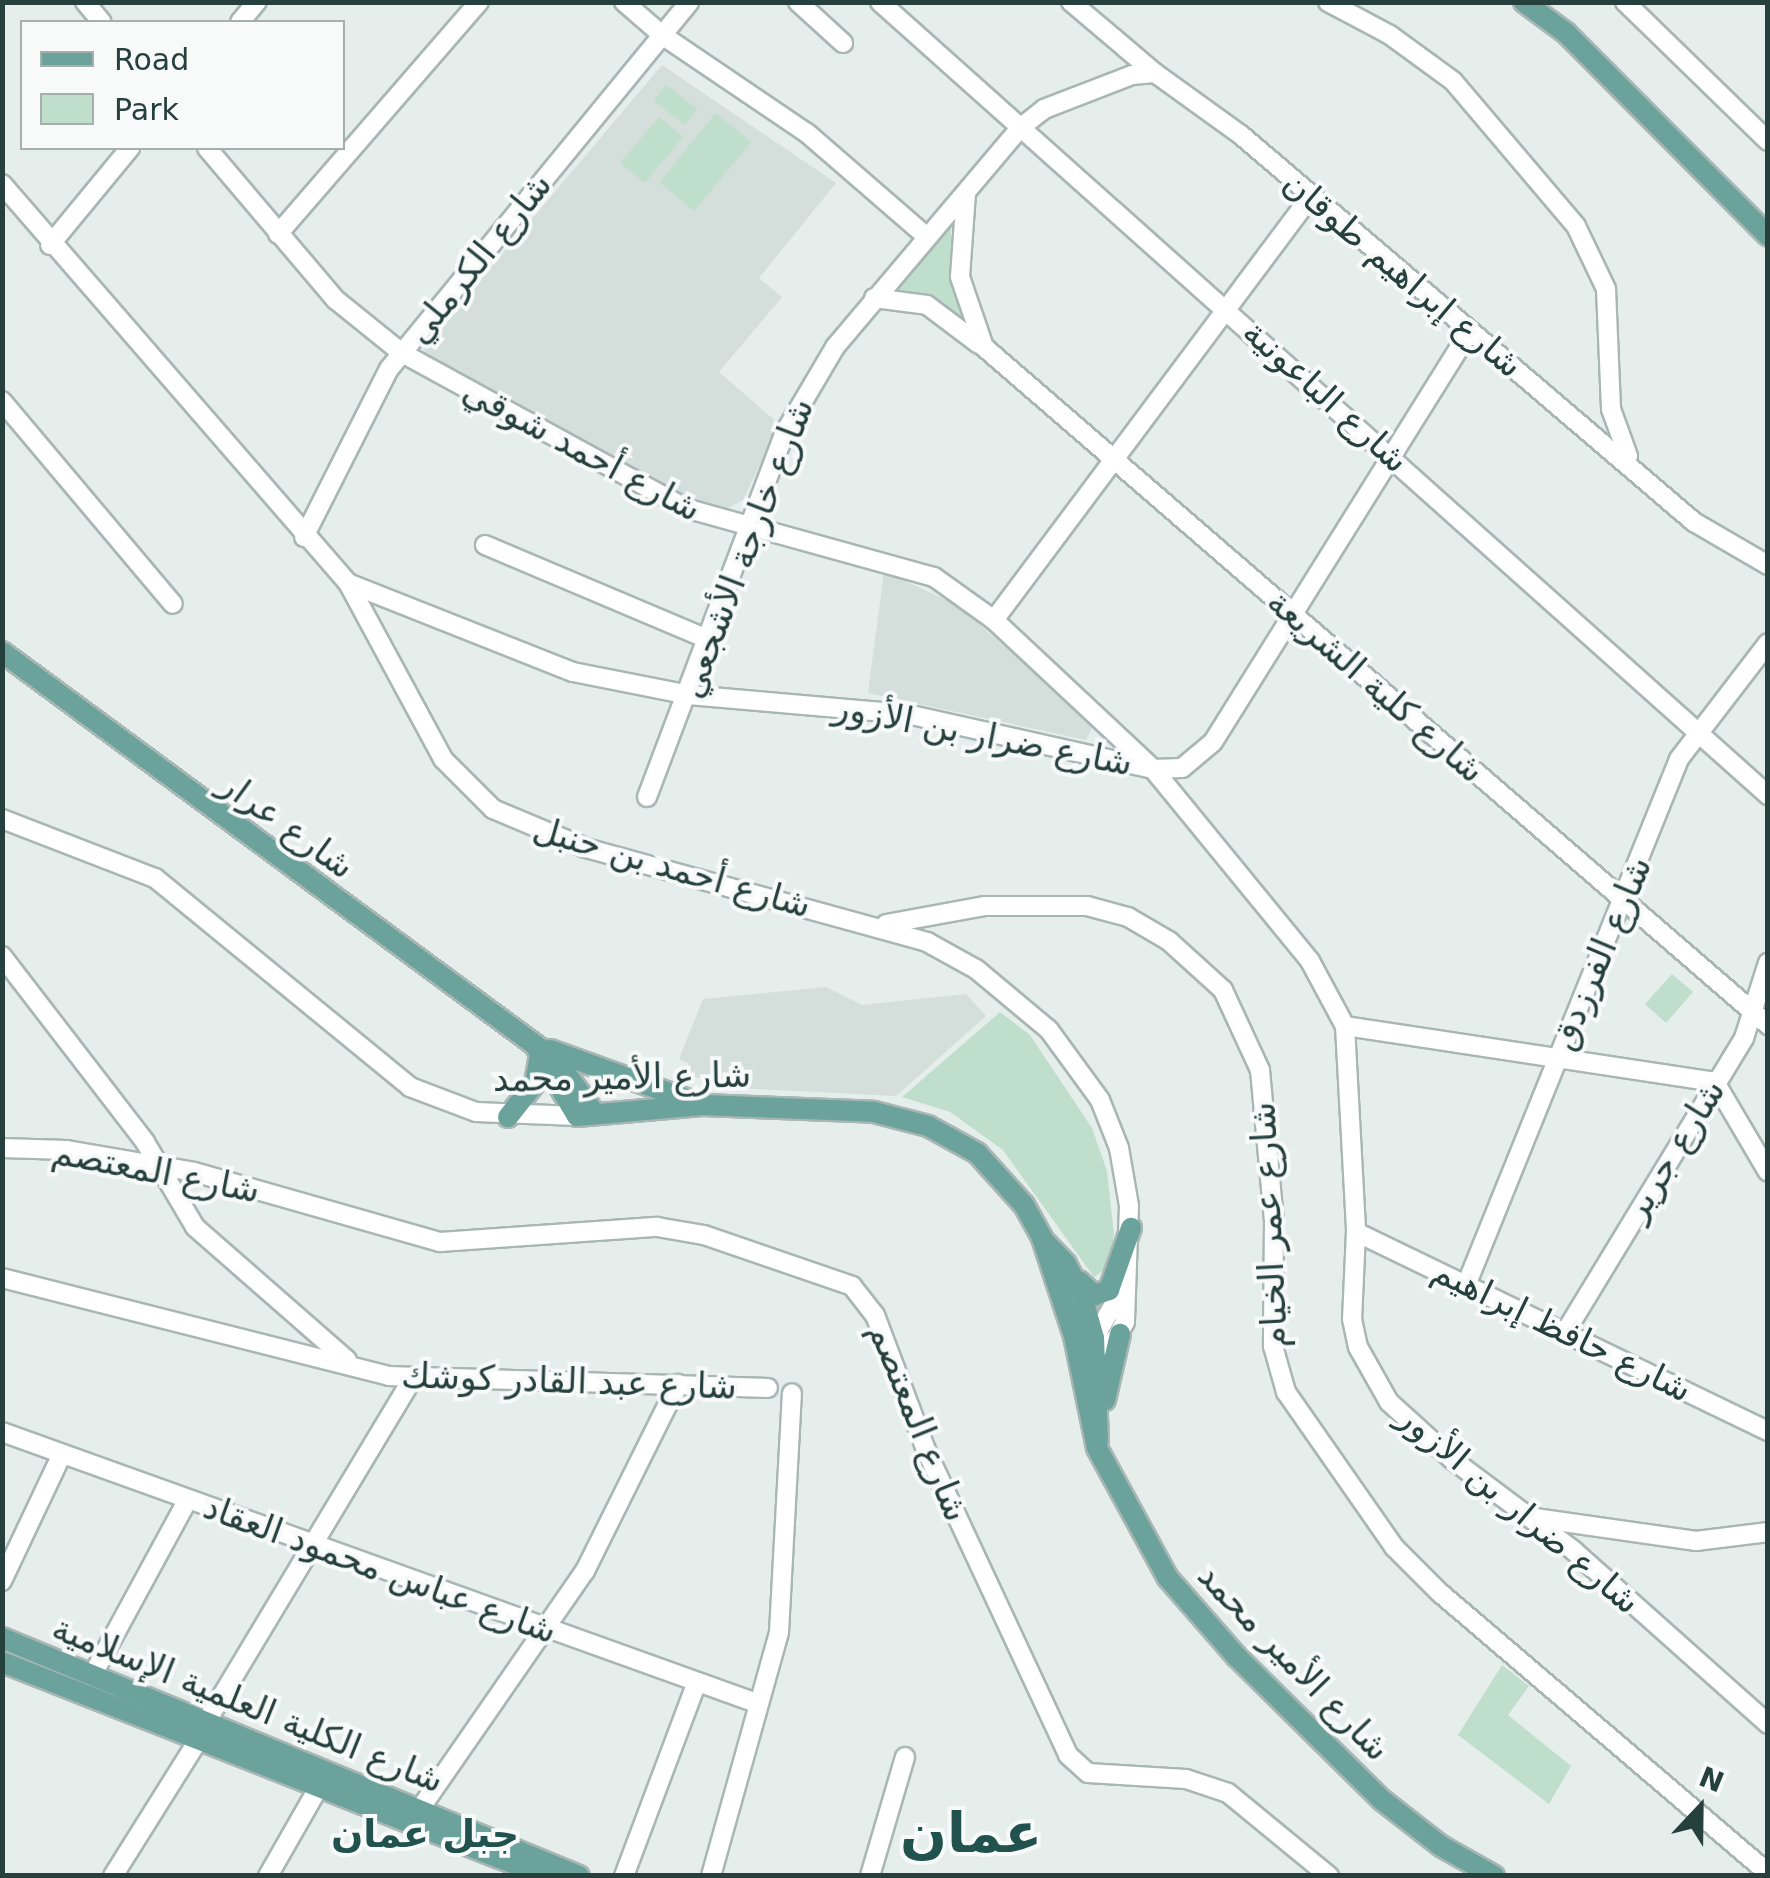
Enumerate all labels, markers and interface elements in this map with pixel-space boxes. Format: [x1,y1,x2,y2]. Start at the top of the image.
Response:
legend [20,20,345,150]
text: Road [114,42,189,77]
text: Park [114,92,179,127]
street label: شارع إبراهيم طوقان [1275,162,1531,386]
street label: شارع الكرملي [397,164,561,352]
street label: شارع الباعونية [1234,311,1418,481]
street label: شارع أحمد شوقي [456,370,708,530]
street label: شارع خارجة الأشجعي [670,392,822,704]
street label: شارع كلية الشريعة [1259,580,1493,792]
street label: شارع ضرار بن الأزور [830,685,1136,785]
street label: شارع عرار [212,762,362,888]
street label: شارع أحمد بن حنبل [528,807,816,927]
street label: شارع الفرزدق [1541,850,1661,1056]
street label: شارع الأمير محمد [493,1054,751,1100]
street label: شارع جرير [1614,1071,1734,1229]
street label: شارع عمر الخيام [1242,1101,1296,1349]
street label: شارع المعتصم [49,1130,263,1212]
street label: شارع حافظ إبراهيم [1426,1249,1698,1411]
street label: شارع المعتصم [860,1316,978,1528]
street label: شارع عبد القادر كوشك [400,1354,738,1408]
street label: شارع ضرار بن الأزور [1389,1395,1649,1623]
street label: شارع عباس محمود العقاد [198,1486,562,1652]
street label: شارع الأمير محمد [1189,1555,1399,1769]
street label: شارع الكلية العلمية الإسلامية [46,1606,450,1802]
north arrow [1650,1758,1750,1858]
text: N [1694,1760,1728,1799]
district label: عمان [900,1801,1042,1867]
district label: جبل عمان [331,1812,519,1858]

